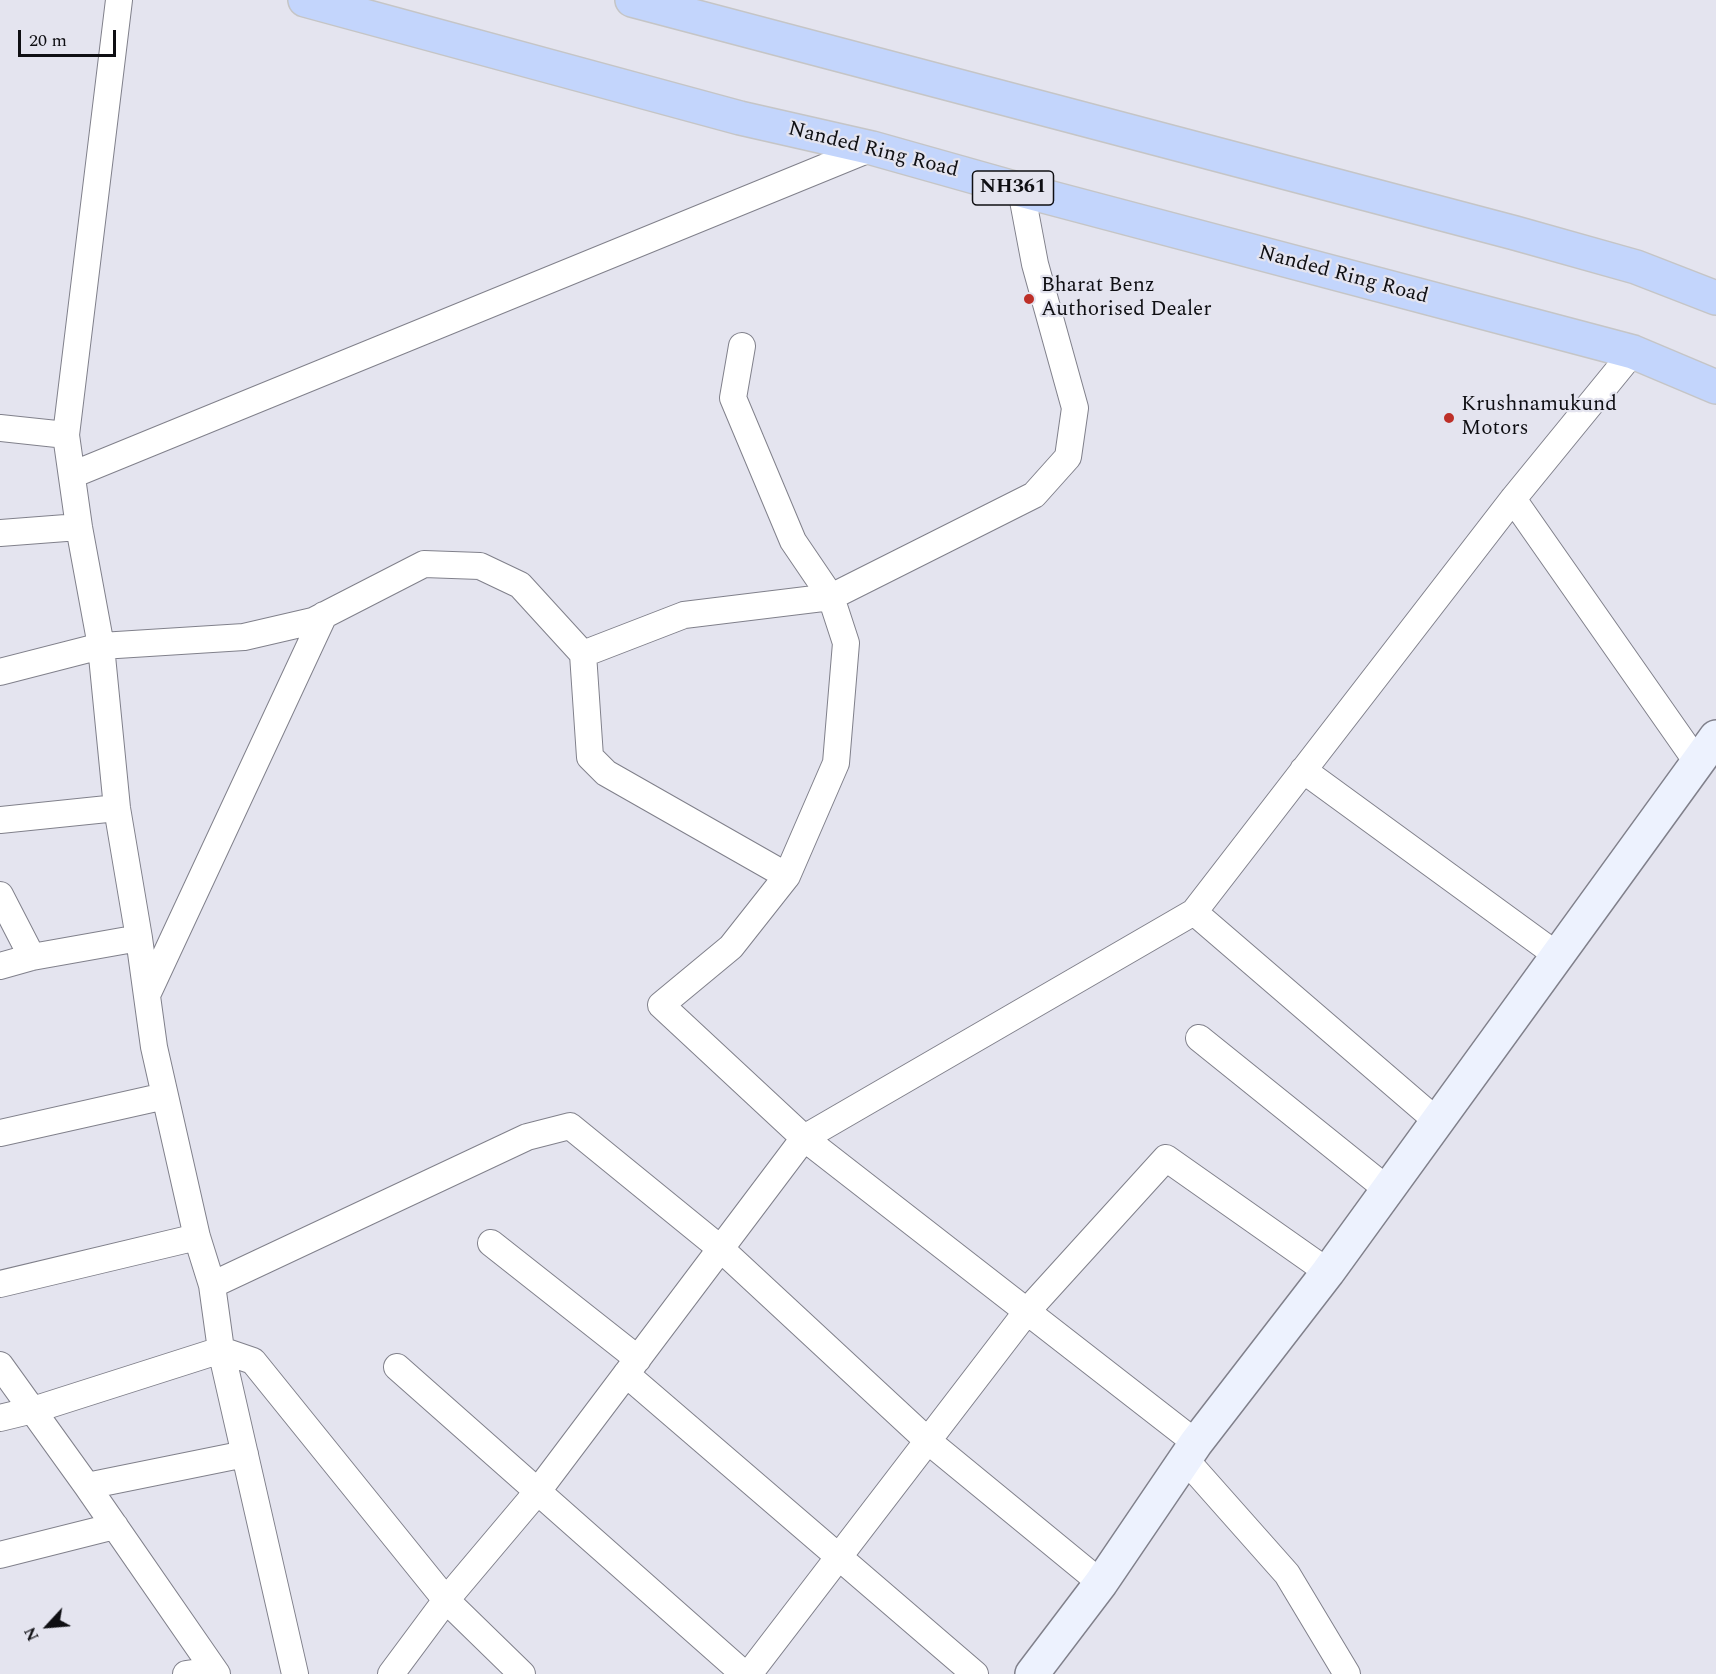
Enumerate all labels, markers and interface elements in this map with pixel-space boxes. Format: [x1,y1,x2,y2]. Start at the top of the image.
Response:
scale bar [21,18,118,56]
text: 20 m [29,27,67,54]
street label: Nanded Ring Road [785,118,961,184]
road number: NH361 [972,171,1054,205]
street label: Nanded Ring Road [1255,241,1431,311]
place label: Bharat Benz Authorised Dealer [1041,274,1212,324]
marker: Bharat Benz Authorised Dealer [1022,292,1036,306]
place label: Krushnamukund Motors [1461,393,1617,443]
marker: Krushnamukund Motors [1442,411,1456,425]
north arrow [18,1596,78,1656]
text: N [18,1623,45,1645]

